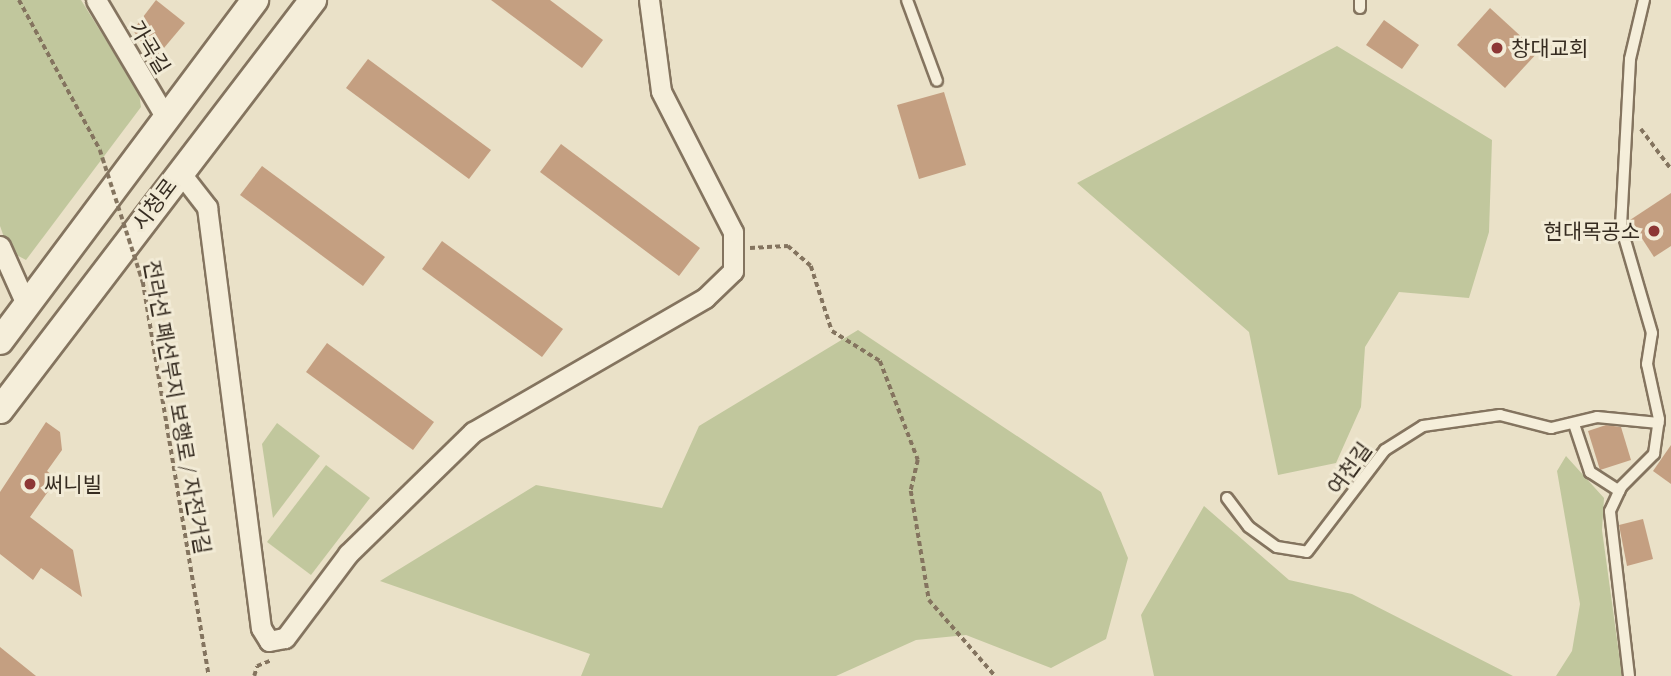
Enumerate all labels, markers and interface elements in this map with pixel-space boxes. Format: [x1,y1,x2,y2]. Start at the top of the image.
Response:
street label: 가곡길 [124,16,176,78]
place label: 창대교회 [1511,35,1588,61]
marker: 창대교회 [1489,40,1505,56]
street label: 시청로 [126,173,182,235]
place label: 현대목공소 [1543,218,1640,244]
marker: 현대목공소 [1646,223,1662,239]
street label: 전라선 폐선부지 보행로 / 자전거길 [140,258,216,556]
street label: 여천길 [1322,437,1376,499]
place label: 써니빌 [44,471,102,497]
marker: 써니빌 [22,476,38,492]

